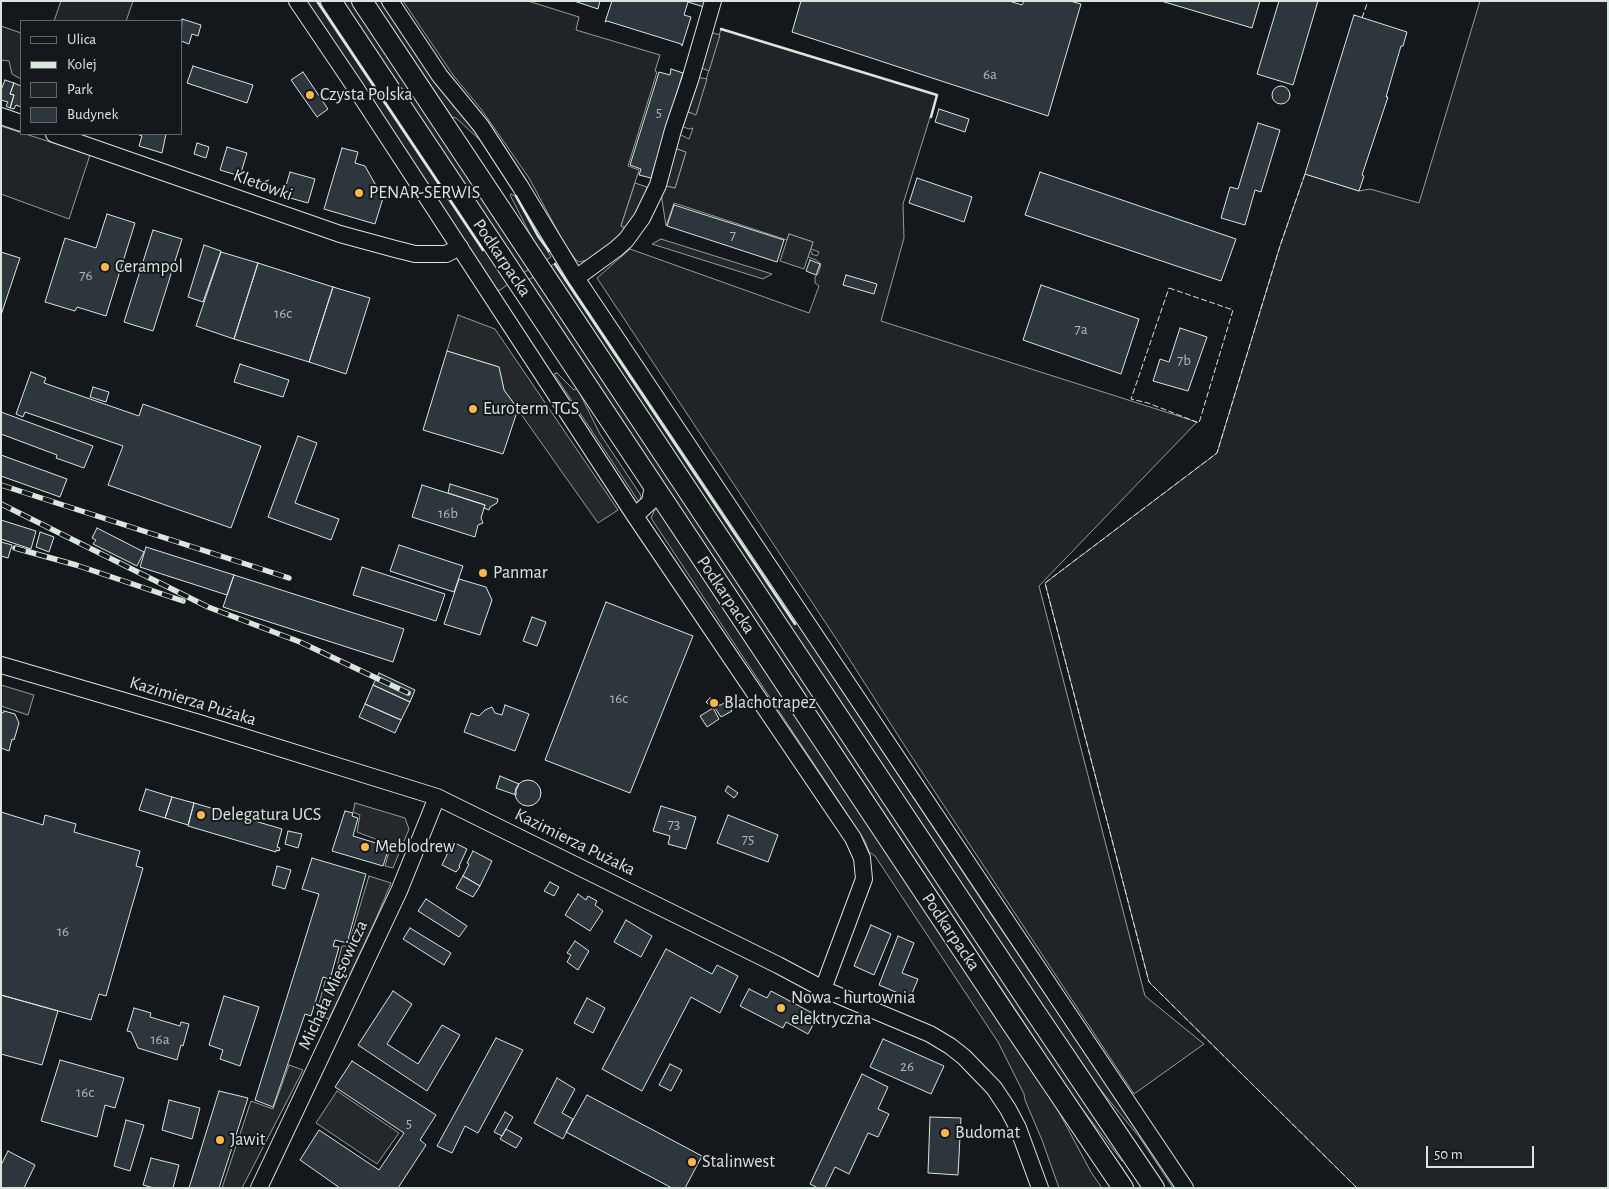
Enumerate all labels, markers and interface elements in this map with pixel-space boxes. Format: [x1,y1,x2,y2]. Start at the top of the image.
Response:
legend [20,20,182,135]
text: Ulica [67,32,96,47]
text: Kolej [67,57,97,72]
house number: 6a [983,65,997,83]
text: Park [67,82,93,97]
place label: Czysta Polska [320,84,413,106]
marker: Czysta Polska [304,89,316,101]
house number: 5 [656,103,662,121]
text: Budynek [67,107,118,122]
street label: Kletówki [230,164,296,206]
place label: PENAR-SERWIS [369,182,480,204]
marker: PENAR-SERWIS [353,187,365,199]
street label: Podkarpacka [468,215,536,301]
house number: 7 [730,226,736,244]
place label: Cerampol [115,256,183,278]
marker: Cerampol [99,261,111,273]
house number: 76 [79,266,93,284]
house number: 16c [274,304,292,322]
house number: 7a [1074,320,1088,338]
house number: 7b [1177,351,1191,369]
place label: Euroterm TGS [483,398,579,420]
marker: Euroterm TGS [467,403,479,415]
house number: 16b [438,504,458,522]
street label: Podkarpacka [692,552,760,638]
place label: Panmar [493,562,547,584]
marker: Panmar [477,567,489,579]
street label: Kazimierza Pużaka [127,671,259,731]
house number: 16c [610,689,628,707]
place label: Blachotrapez [724,692,816,714]
marker: Blachotrapez [708,697,720,709]
street label: Kazimierza Pużaka [511,803,639,881]
place label: Delegatura UCS [211,804,321,826]
marker: Delegatura UCS [195,809,207,821]
house number: 73 [668,815,680,833]
house number: 75 [742,830,754,848]
place label: Meblodrew [375,836,455,858]
marker: Meblodrew [359,841,371,853]
street label: Podkarpacka [917,889,985,975]
street label: Michała Mięsowicza [294,917,372,1053]
house number: 16 [57,922,69,940]
place label: Nowa - hurtownia elektryczna [791,987,915,1030]
marker: Nowa - hurtownia elektryczna [775,1002,787,1014]
house number: 16a [150,1030,170,1048]
house number: 26 [900,1057,914,1075]
house number: 16c [76,1083,94,1101]
house number: 5 [406,1114,412,1132]
place label: Budomat [955,1122,1020,1144]
marker: Budomat [939,1127,951,1139]
place label: Jawit [230,1129,266,1151]
marker: Jawit [214,1134,226,1146]
scale bar [1429,1136,1536,1168]
text: 50 m [1434,1147,1463,1162]
place label: Stalinwest [702,1151,775,1173]
marker: Stalinwest [686,1156,698,1168]

